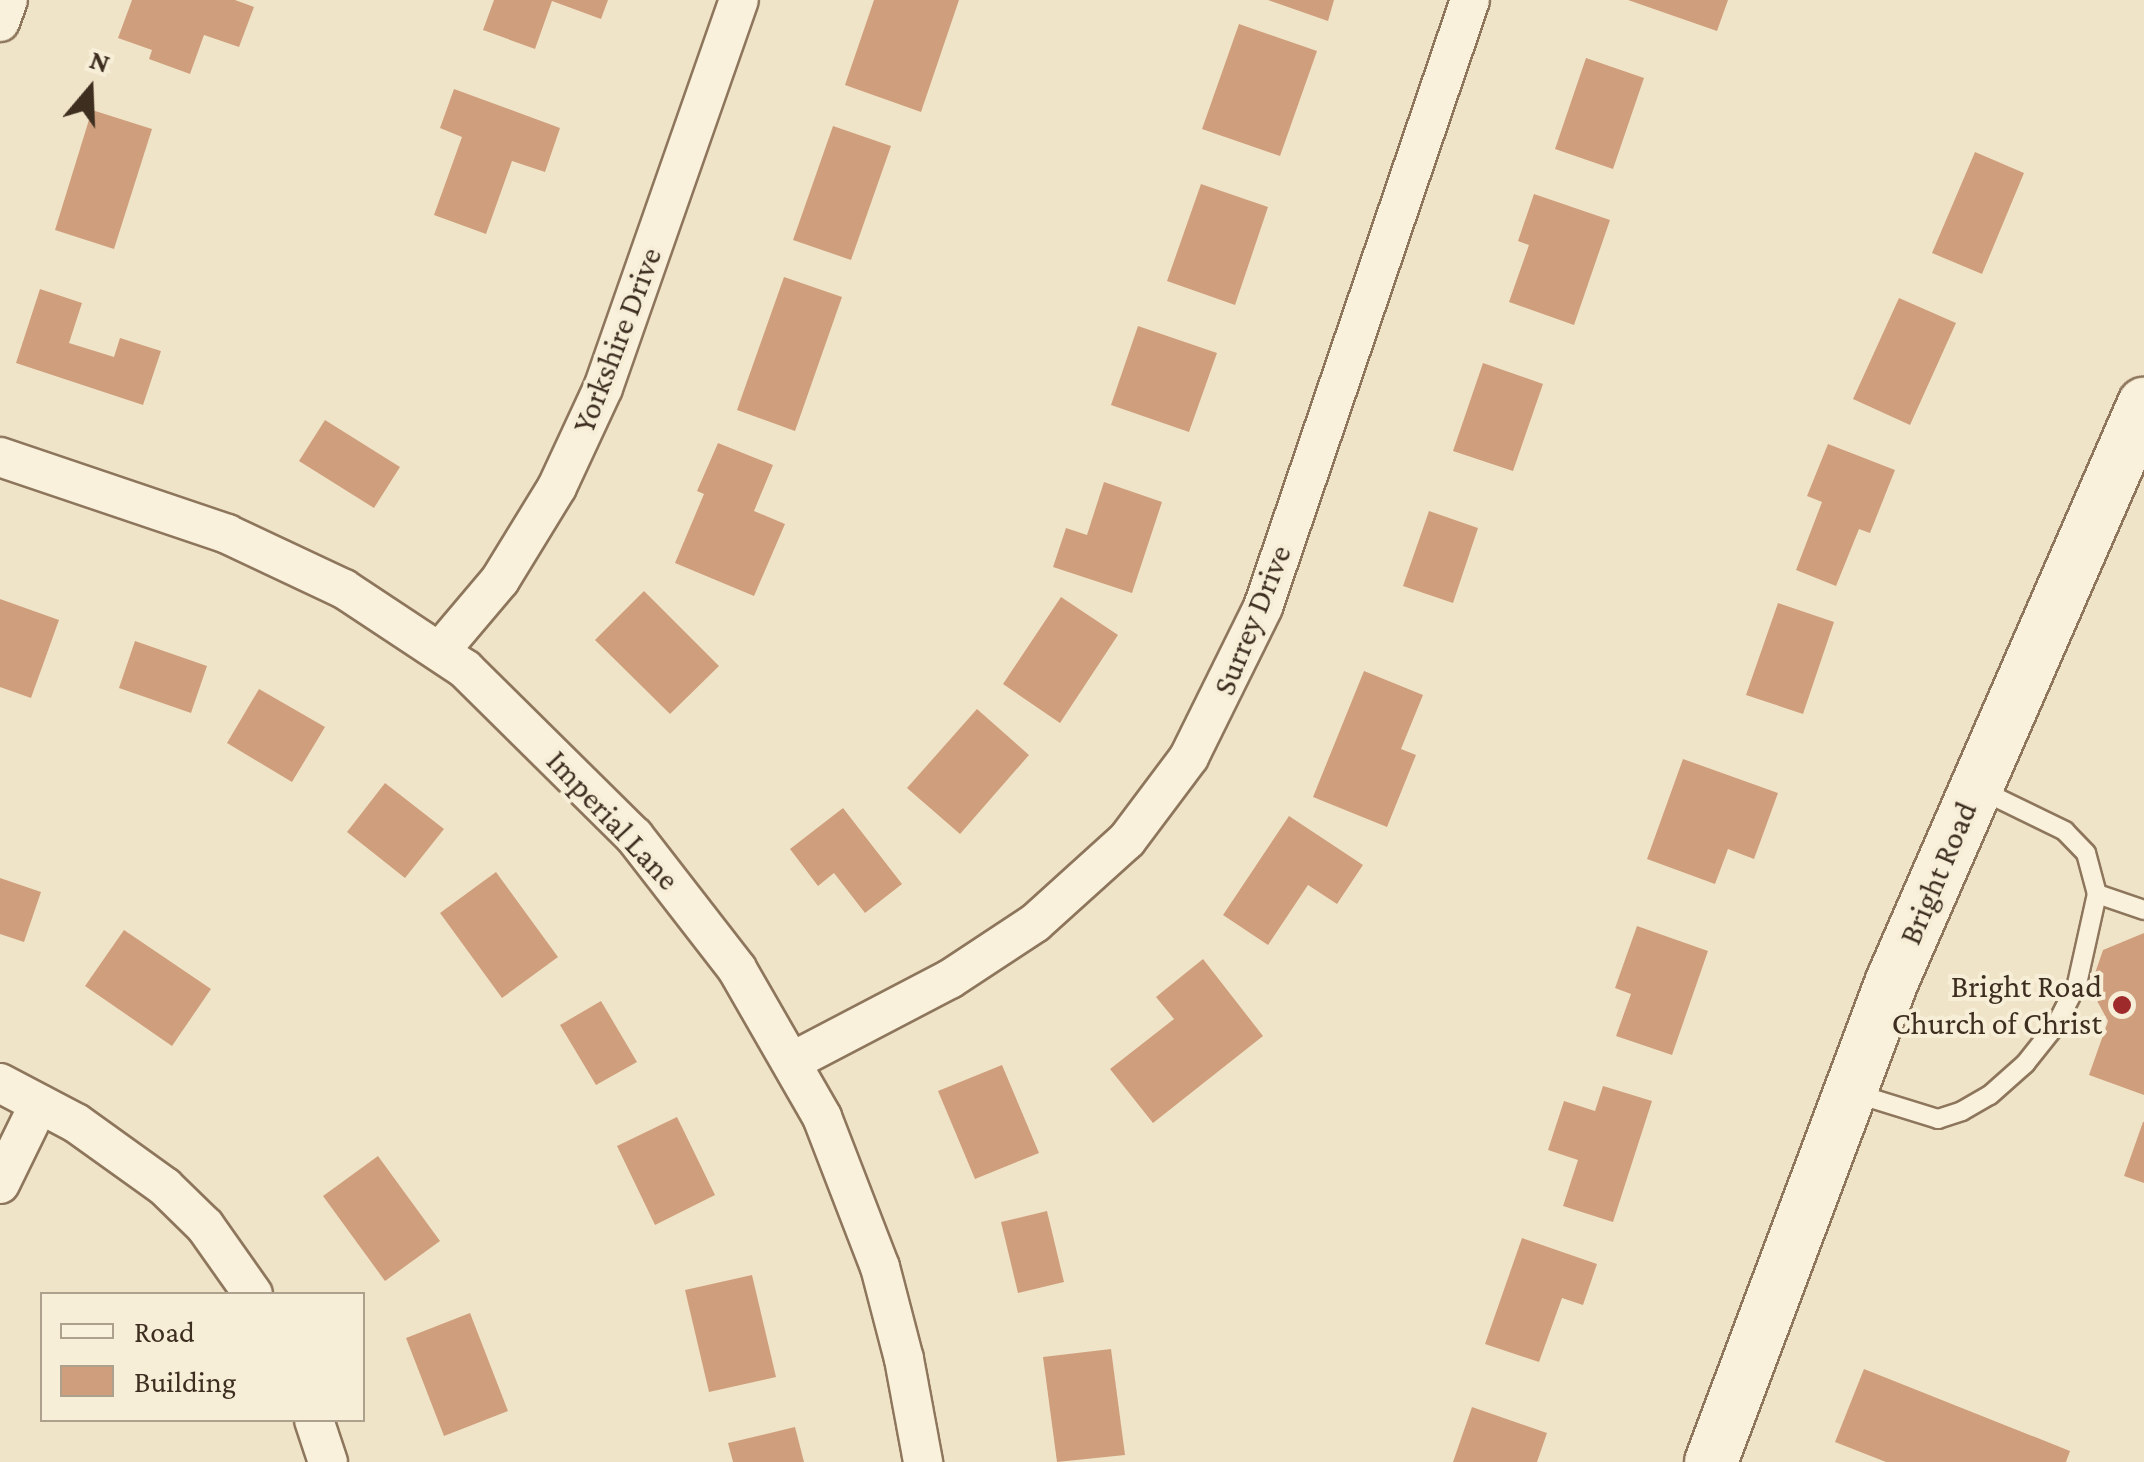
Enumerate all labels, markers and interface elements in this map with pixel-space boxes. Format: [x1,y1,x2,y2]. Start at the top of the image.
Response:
north arrow [40,40,140,140]
text: N [86,43,114,79]
street label: Yorkshire Drive [564,242,670,438]
street label: Surrey Drive [1205,539,1299,701]
street label: Imperial Lane [539,742,687,898]
street label: Bright Road [1891,796,1985,950]
place label: Bright Road Church of Christ [1892,968,2102,1043]
marker: Bright Road Church of Christ [2111,994,2133,1016]
legend [40,1292,365,1422]
text: Road [134,1315,195,1348]
text: Building [134,1365,236,1398]

